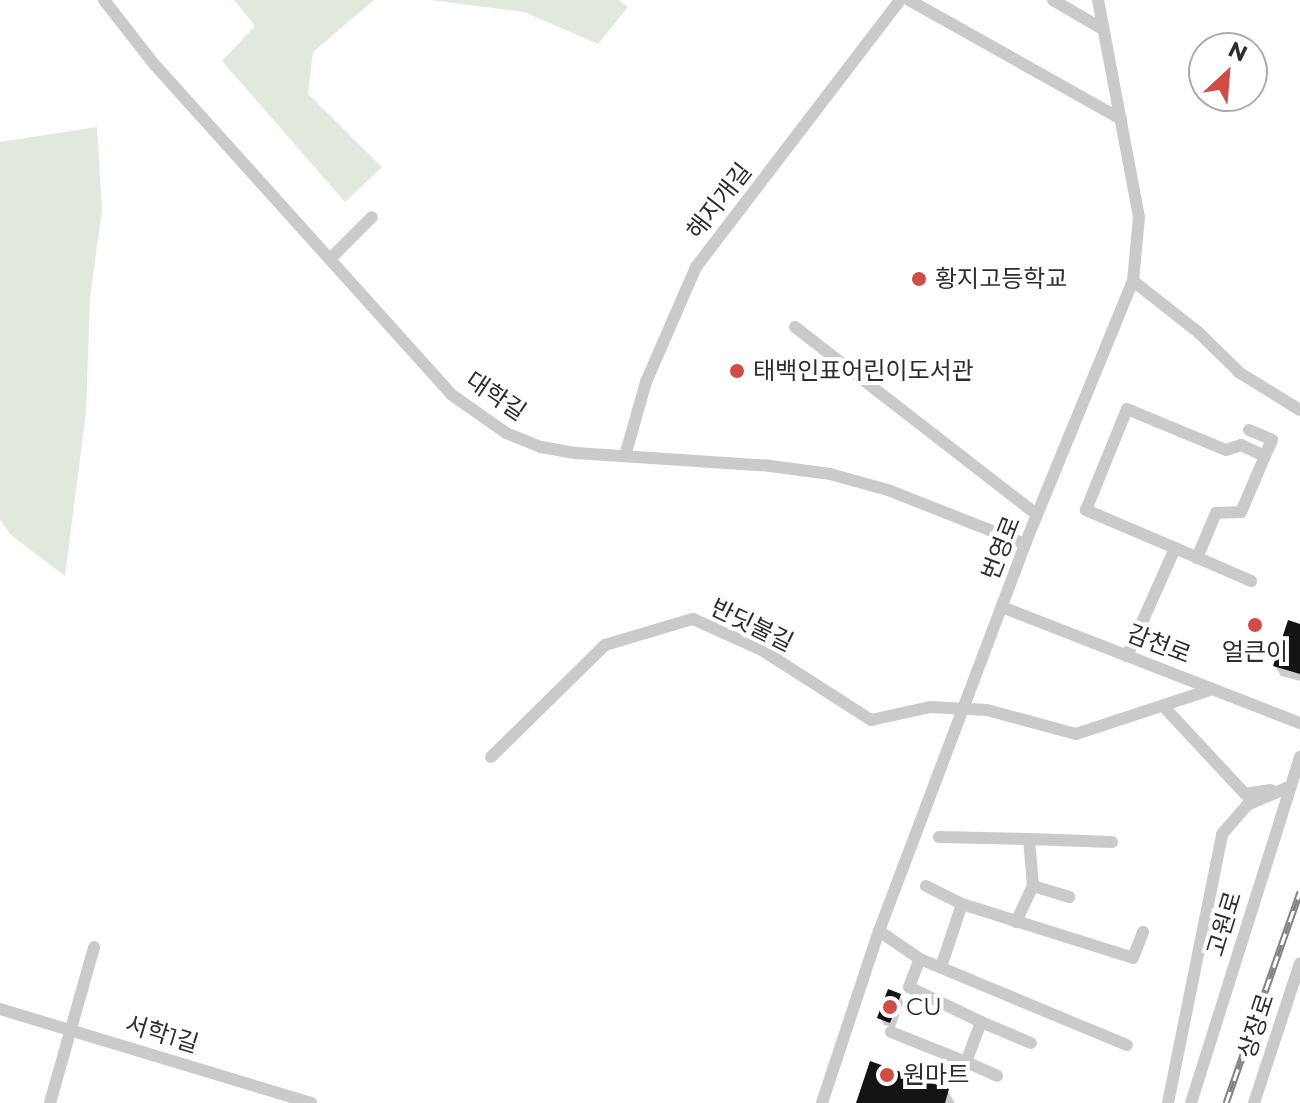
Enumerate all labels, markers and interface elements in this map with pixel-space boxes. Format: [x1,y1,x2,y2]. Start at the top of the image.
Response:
north arrow [1188,32,1268,112]
text: N [1224,36,1252,68]
street label: 해지개길 [680,157,758,245]
place label: 황지고등학교 [935,265,1067,293]
marker: 황지고등학교 [910,270,928,288]
place label: 태백인표어린이도서관 [753,357,974,385]
marker: 태백인표어린이도서관 [728,362,746,380]
street label: 대학길 [460,366,532,426]
street label: 번영로 [976,512,1026,584]
street label: 반딧불길 [706,593,798,657]
marker: 얼큰이 [1246,616,1264,634]
street label: 감천로 [1123,619,1195,669]
place label: 얼큰이 [1222,638,1288,666]
street label: 고원로 [1201,888,1247,960]
street label: 상장로 [1232,990,1280,1062]
place label: CU [906,993,942,1021]
marker: CU [881,998,899,1016]
street label: 서학1길 [122,1009,202,1059]
place label: 원마트 [903,1061,969,1089]
marker: 원마트 [878,1066,896,1084]

